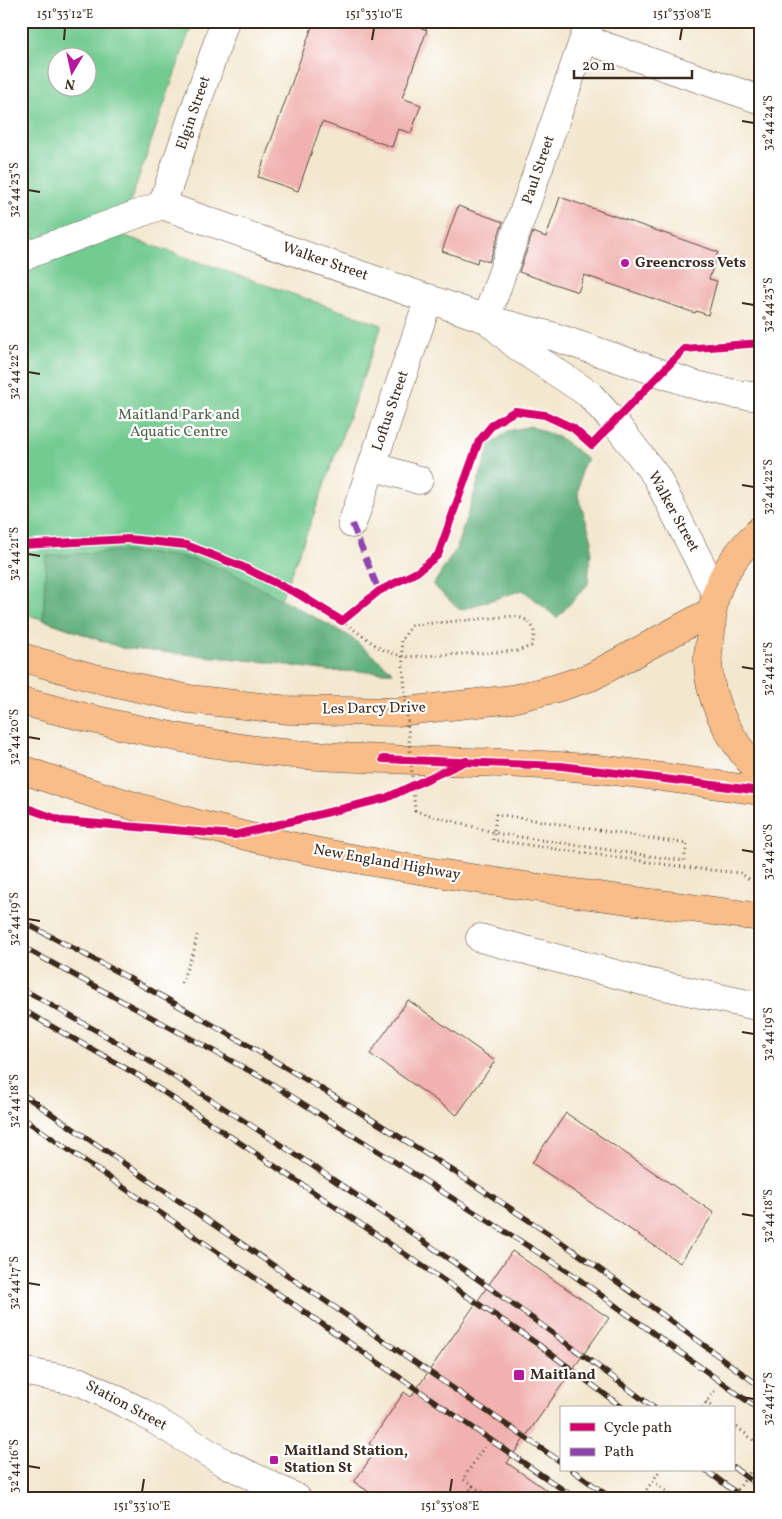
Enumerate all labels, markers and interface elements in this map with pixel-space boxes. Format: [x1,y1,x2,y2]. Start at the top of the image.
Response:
text: 151°33'12"E [37,7,93,23]
text: 151°33'10"E [345,7,403,23]
text: 151°33'08"E [653,7,711,23]
north arrow [48,48,98,98]
scale bar [574,48,692,80]
text: 20 m [582,56,615,77]
text: N [64,73,77,94]
street label: Elgin Street [172,73,216,153]
text: 32°44'24"S [761,95,777,151]
street label: Paul Street [517,133,561,207]
text: 32°44'23"S [7,162,23,218]
street label: Walker Street [279,237,371,287]
place label: Greencross Vets [635,253,746,274]
marker: Greencross Vets [619,257,631,269]
text: 32°44'23"S [761,277,777,333]
text: 32°44'22"S [7,344,23,400]
street label: Loftus Street [367,368,415,454]
park label: Maitland Park and Aquatic Centre [118,405,240,443]
text: 32°44'22"S [761,459,777,515]
street label: Walker Street [642,468,704,556]
text: 32°44'21"S [7,527,23,581]
text: 32°44'21"S [761,642,777,696]
street label: Les Darcy Drive [322,698,426,720]
text: 32°44'20"S [7,709,23,765]
text: 32°44'20"S [761,824,777,880]
street label: New England Highway [312,840,462,886]
text: 32°44'19"S [7,892,23,946]
text: 32°44'19"S [761,1007,777,1061]
text: 32°44'18"S [7,1074,23,1128]
text: 32°44'18"S [761,1189,777,1243]
text: 32°44'17"S [7,1256,23,1310]
place label: Maitland [530,1365,596,1386]
marker: Maitland [512,1368,526,1382]
text: 32°44'17"S [761,1372,777,1426]
street label: Station Street [81,1376,171,1436]
legend [560,1406,734,1472]
text: Cycle path [604,1418,672,1439]
text: 32°44'16"S [7,1439,23,1493]
place label: Maitland Station, Station St [284,1441,408,1479]
text: Path [604,1442,634,1463]
marker: Maitland Station, Station St [268,1454,280,1466]
text: 151°33'10"E [113,1499,171,1515]
text: 151°33'08"E [421,1499,479,1515]

